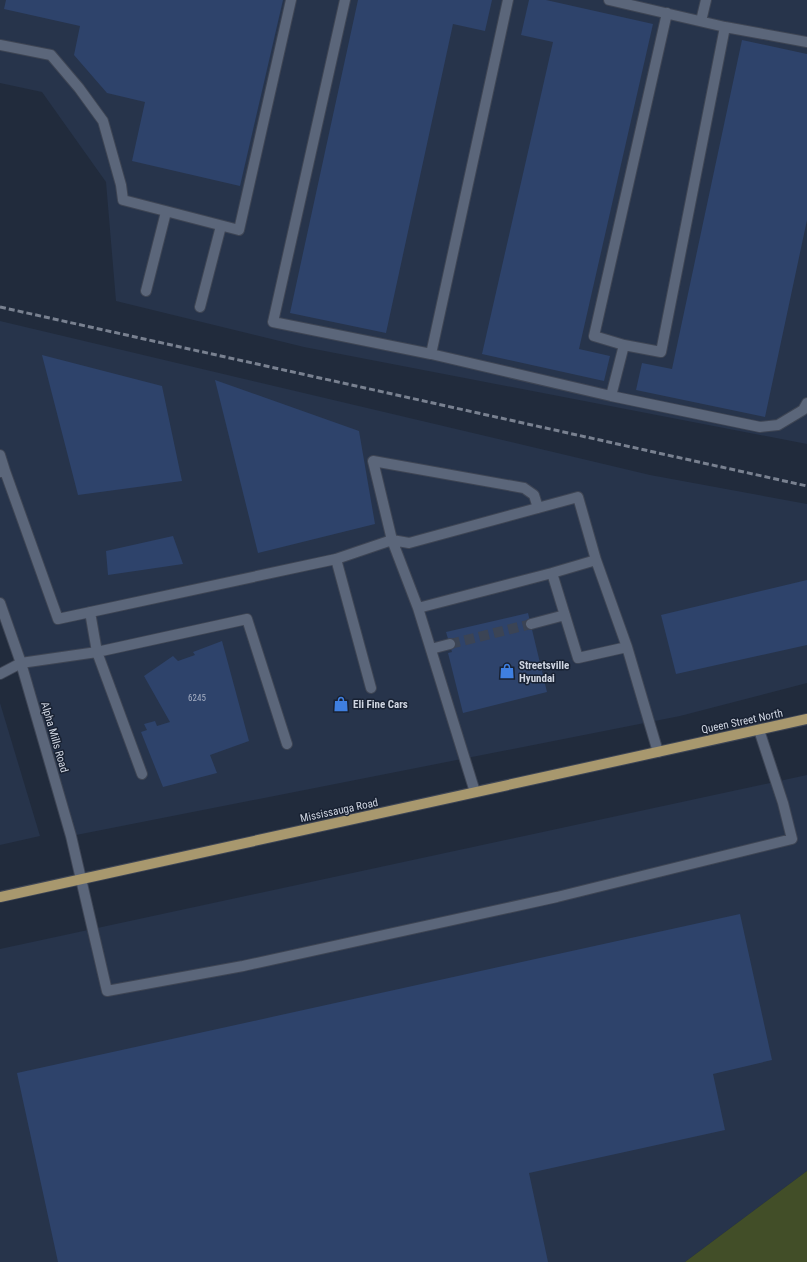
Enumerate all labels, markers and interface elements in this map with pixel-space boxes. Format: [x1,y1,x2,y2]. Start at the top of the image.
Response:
place label: Streetsville Hyundai [519,659,569,685]
shop icon: Streetsville Hyundai [498,662,516,680]
house number: 6245 [188,693,206,703]
shop icon: Eli Fine Cars [332,695,350,713]
place label: Eli Fine Cars [353,698,408,711]
street label: Alpha Mills Road [38,700,71,774]
street label: Queen Street North [700,707,784,736]
street label: Mississauga Road [299,796,379,825]

